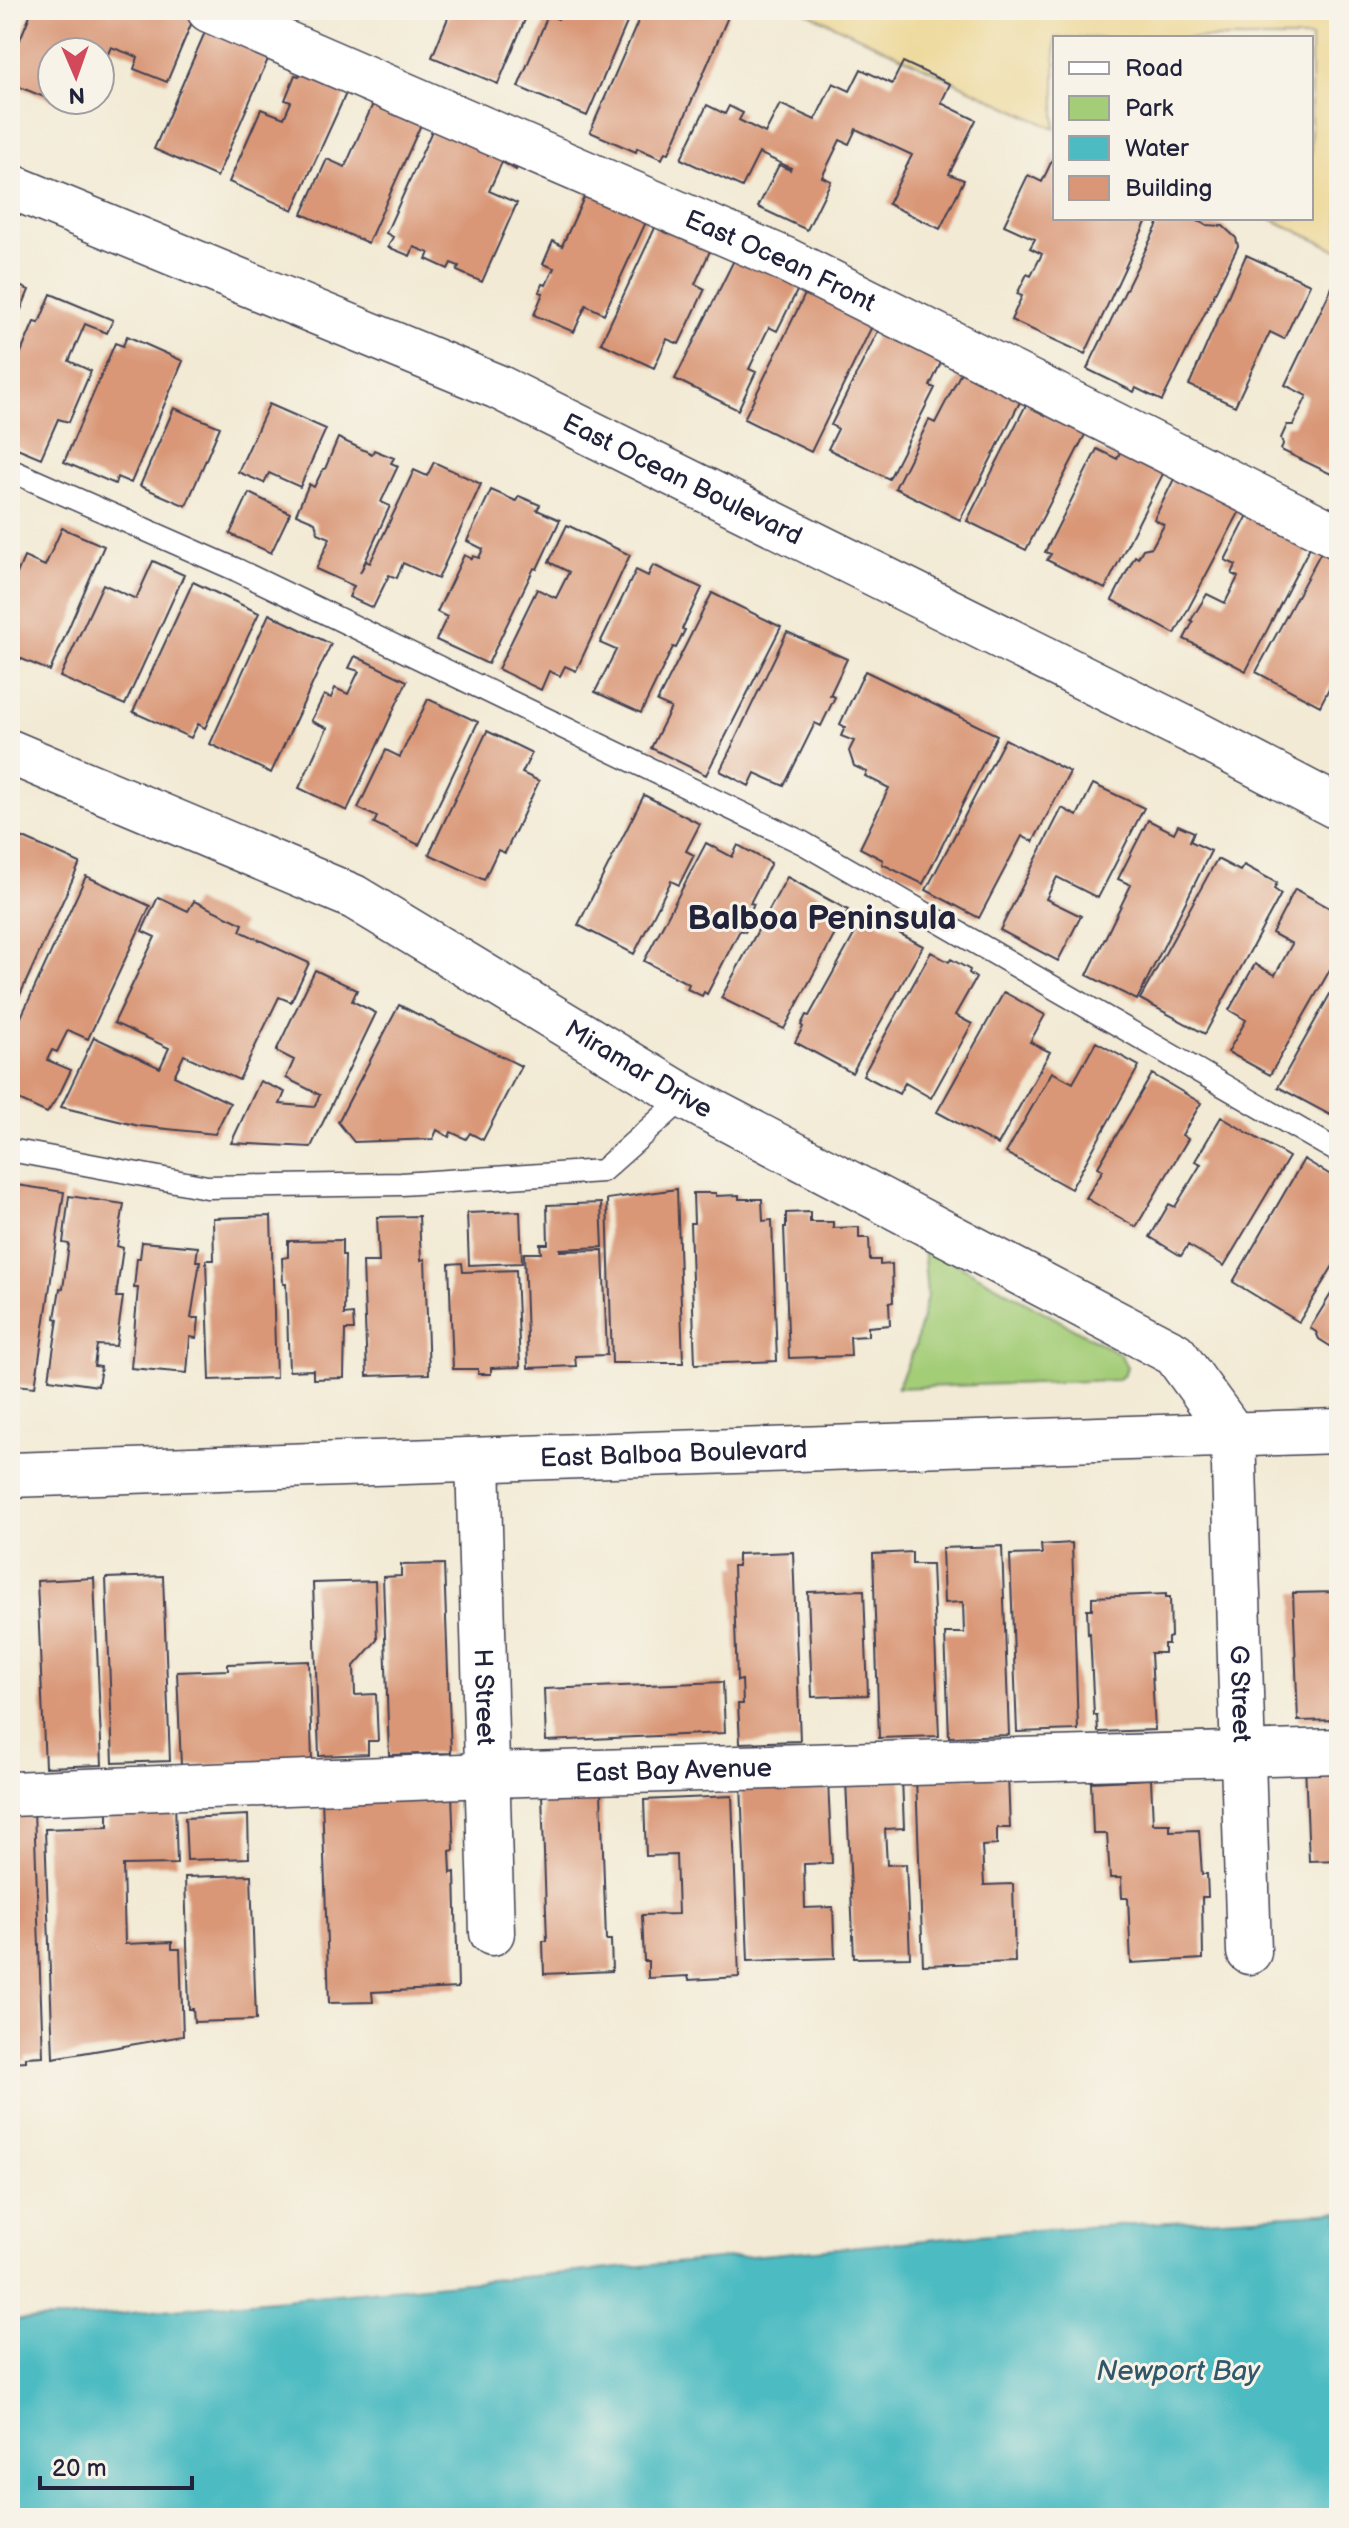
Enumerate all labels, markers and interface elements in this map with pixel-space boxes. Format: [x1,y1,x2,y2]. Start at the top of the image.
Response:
north arrow [36,36,116,116]
legend [1053,36,1313,220]
text: Road [1125,54,1183,83]
text: N [68,81,85,108]
text: Park [1125,94,1173,123]
text: Water [1125,134,1189,163]
text: Building [1125,174,1212,203]
street label: East Ocean Front [680,204,880,319]
street label: East Ocean Boulevard [557,408,807,552]
district label: Balboa Peninsula [687,898,957,939]
street label: Miramar Drive [559,1014,717,1125]
street label: East Balboa Boulevard [539,1435,808,1474]
street label: G Street [1223,1645,1257,1743]
street label: H Street [467,1648,500,1746]
street label: East Bay Avenue [575,1753,772,1790]
water label: Newport Bay [1096,2355,1261,2388]
scale bar [40,2440,192,2490]
text: 20 m [52,2454,107,2483]

